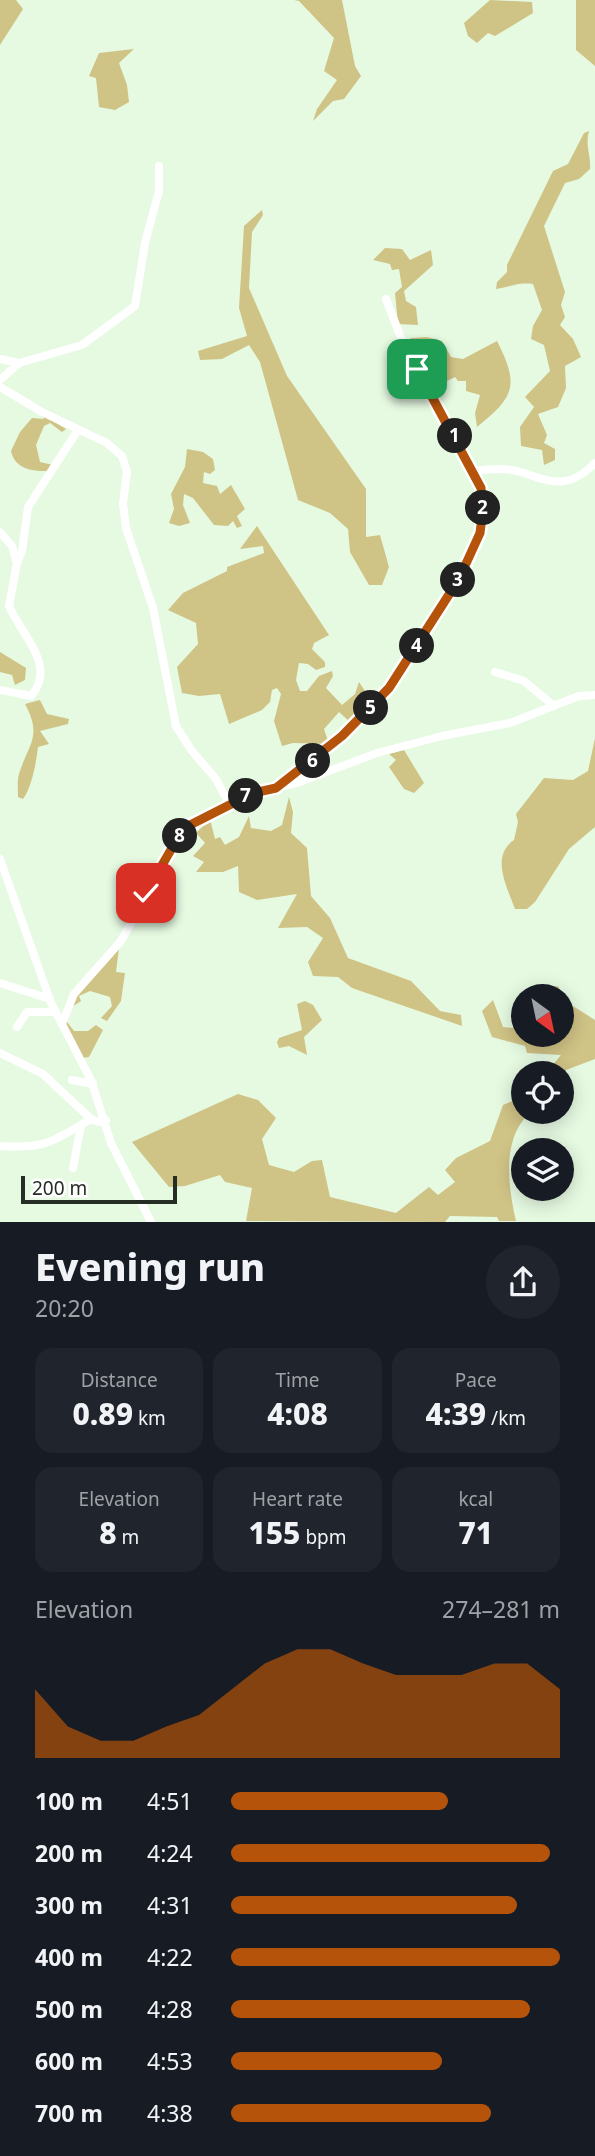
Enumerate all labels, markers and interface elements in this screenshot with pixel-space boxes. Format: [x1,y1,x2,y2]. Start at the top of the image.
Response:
pin [387,339,447,399]
icon: arrive [398,350,436,388]
pin: 1 [438,418,472,453]
text: 1 [449,422,460,448]
pin: 2 [466,490,500,526]
text: 2 [477,494,488,520]
pin: 3 [440,562,476,598]
text: 3 [452,566,463,592]
pin: 4 [400,628,434,664]
text: 4 [411,632,422,658]
pin: 5 [354,690,388,726]
text: 5 [365,694,376,720]
pin: 6 [296,744,330,778]
text: 6 [307,747,318,773]
pin: 7 [229,778,264,814]
text: 7 [240,782,251,808]
pin: 8 [162,818,198,854]
text: 8 [174,822,185,848]
pin [116,863,176,923]
icon: check [127,874,165,912]
north arrow [511,984,574,1046]
map controls [511,984,574,1201]
button: locate [511,1061,574,1124]
button: layers [511,1138,574,1201]
scale bar [21,1172,177,1204]
text: 200 m [32,1175,87,1201]
text: Evening run [35,1240,265,1292]
button: share [486,1245,560,1319]
text: 20:20 [35,1292,94,1324]
text: Distance [81,1367,158,1393]
text: Time [276,1367,319,1393]
text: Pace [455,1367,497,1393]
text: 0.89 [72,1393,133,1434]
text: 4:08 [267,1393,328,1434]
text: 4:39 [426,1393,486,1434]
text: km [133,1405,166,1431]
text: /km [486,1405,526,1431]
text: Elevation [79,1486,160,1512]
text: Heart rate [252,1486,343,1512]
text: kcal [458,1486,493,1512]
text: 8 [99,1512,116,1553]
text: 155 [248,1512,300,1553]
text: 71 [458,1512,493,1553]
text: m [116,1524,139,1550]
text: bpm [300,1524,347,1550]
text: Elevation [35,1593,133,1625]
text: 274–281 m [442,1593,560,1625]
text: 100 m [35,1785,103,1817]
text: 4:51 [147,1785,193,1817]
text: 200 m [35,1837,103,1869]
text: 4:24 [147,1837,193,1869]
text: 300 m [35,1889,103,1921]
text: 4:31 [147,1889,193,1921]
text: 400 m [35,1941,103,1973]
text: 4:22 [147,1941,193,1973]
text: 500 m [35,1993,103,2025]
text: 4:28 [147,1993,193,2025]
text: 600 m [35,2045,103,2077]
text: 4:53 [147,2045,193,2077]
text: 700 m [35,2097,103,2129]
text: 4:38 [147,2097,193,2129]

